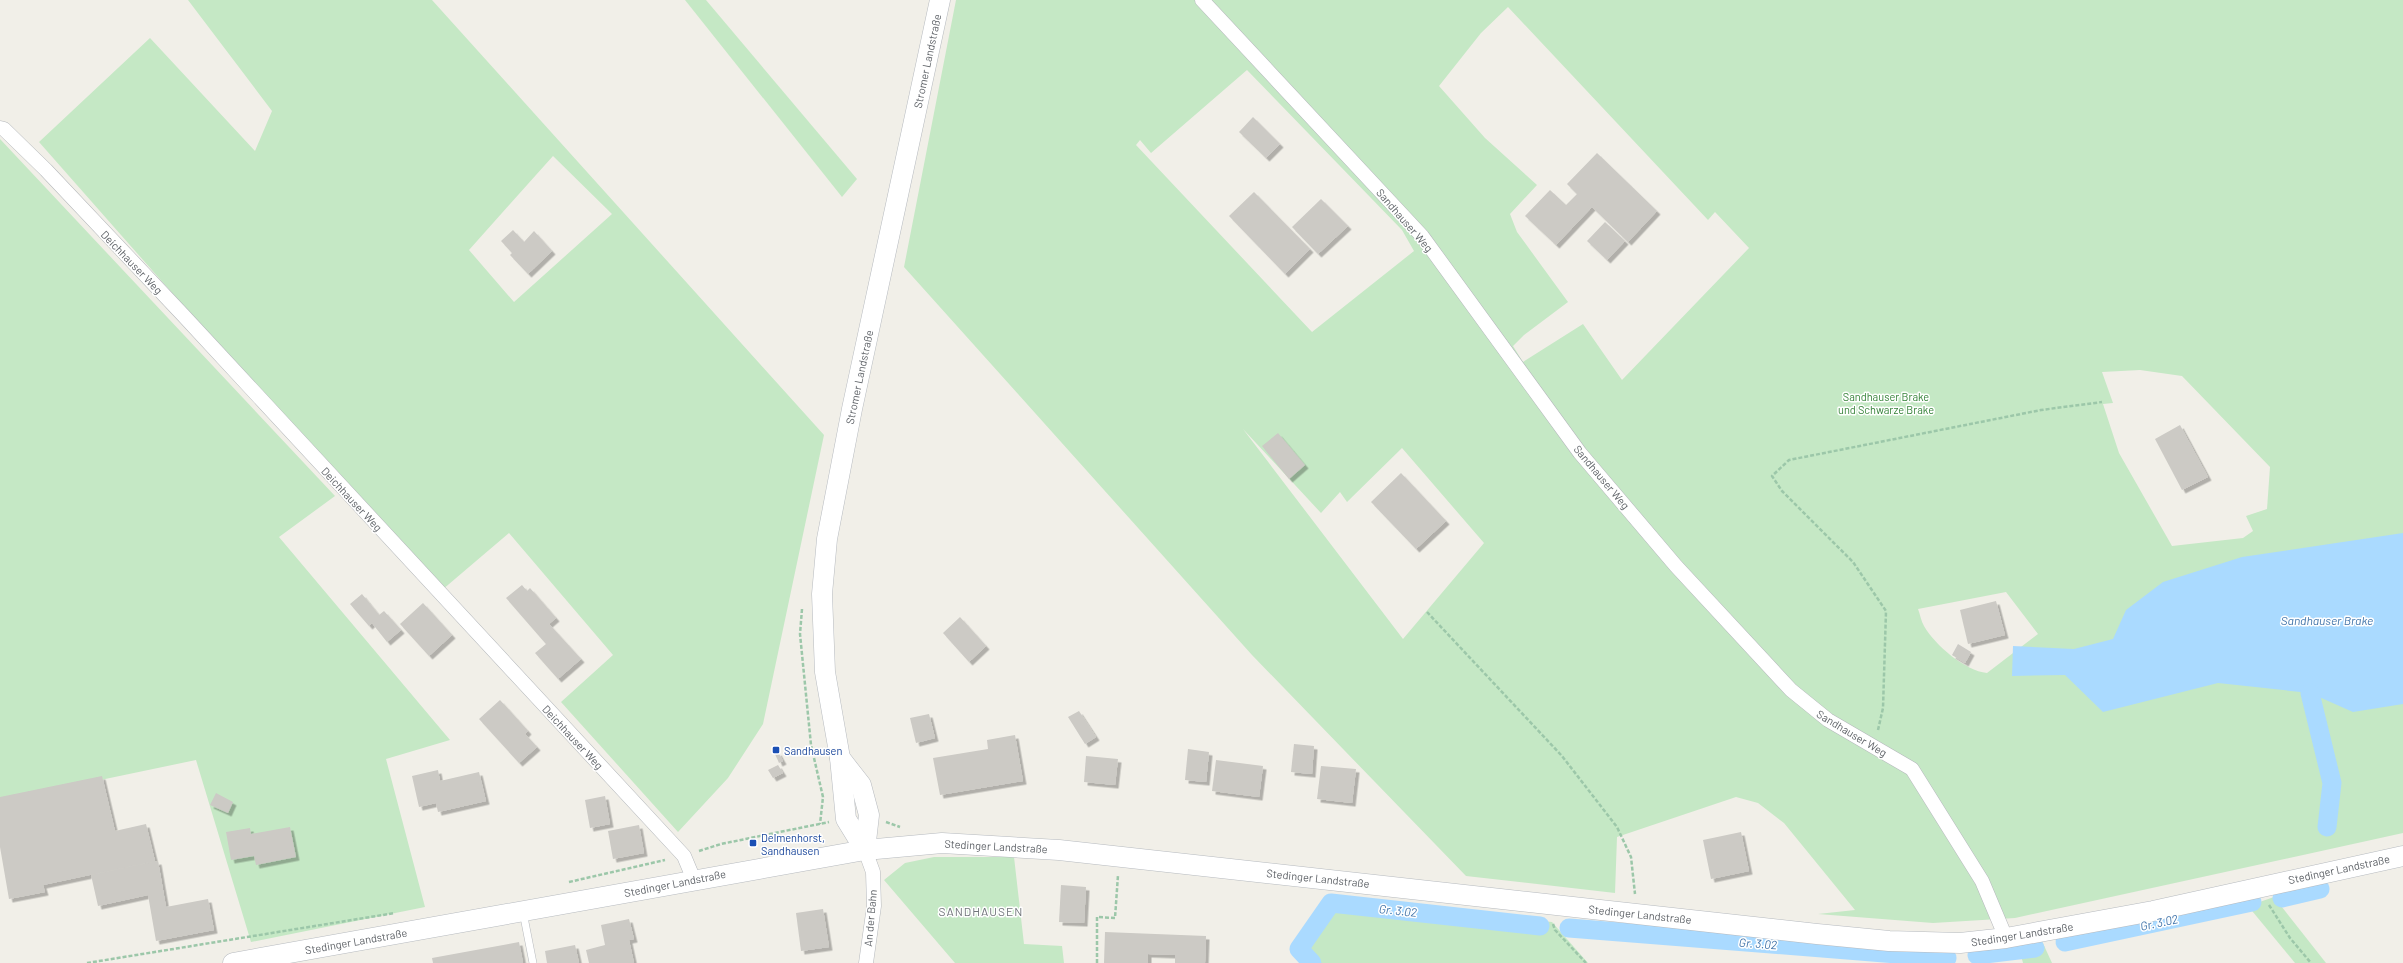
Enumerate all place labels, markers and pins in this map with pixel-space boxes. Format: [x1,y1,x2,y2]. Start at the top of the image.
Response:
place label: Sandhausen [784,744,842,757]
marker: Sandhausen [771,745,781,755]
place label: Delmenhorst, Sandhausen [761,831,825,857]
marker: Delmenhorst, Sandhausen [748,838,758,848]

